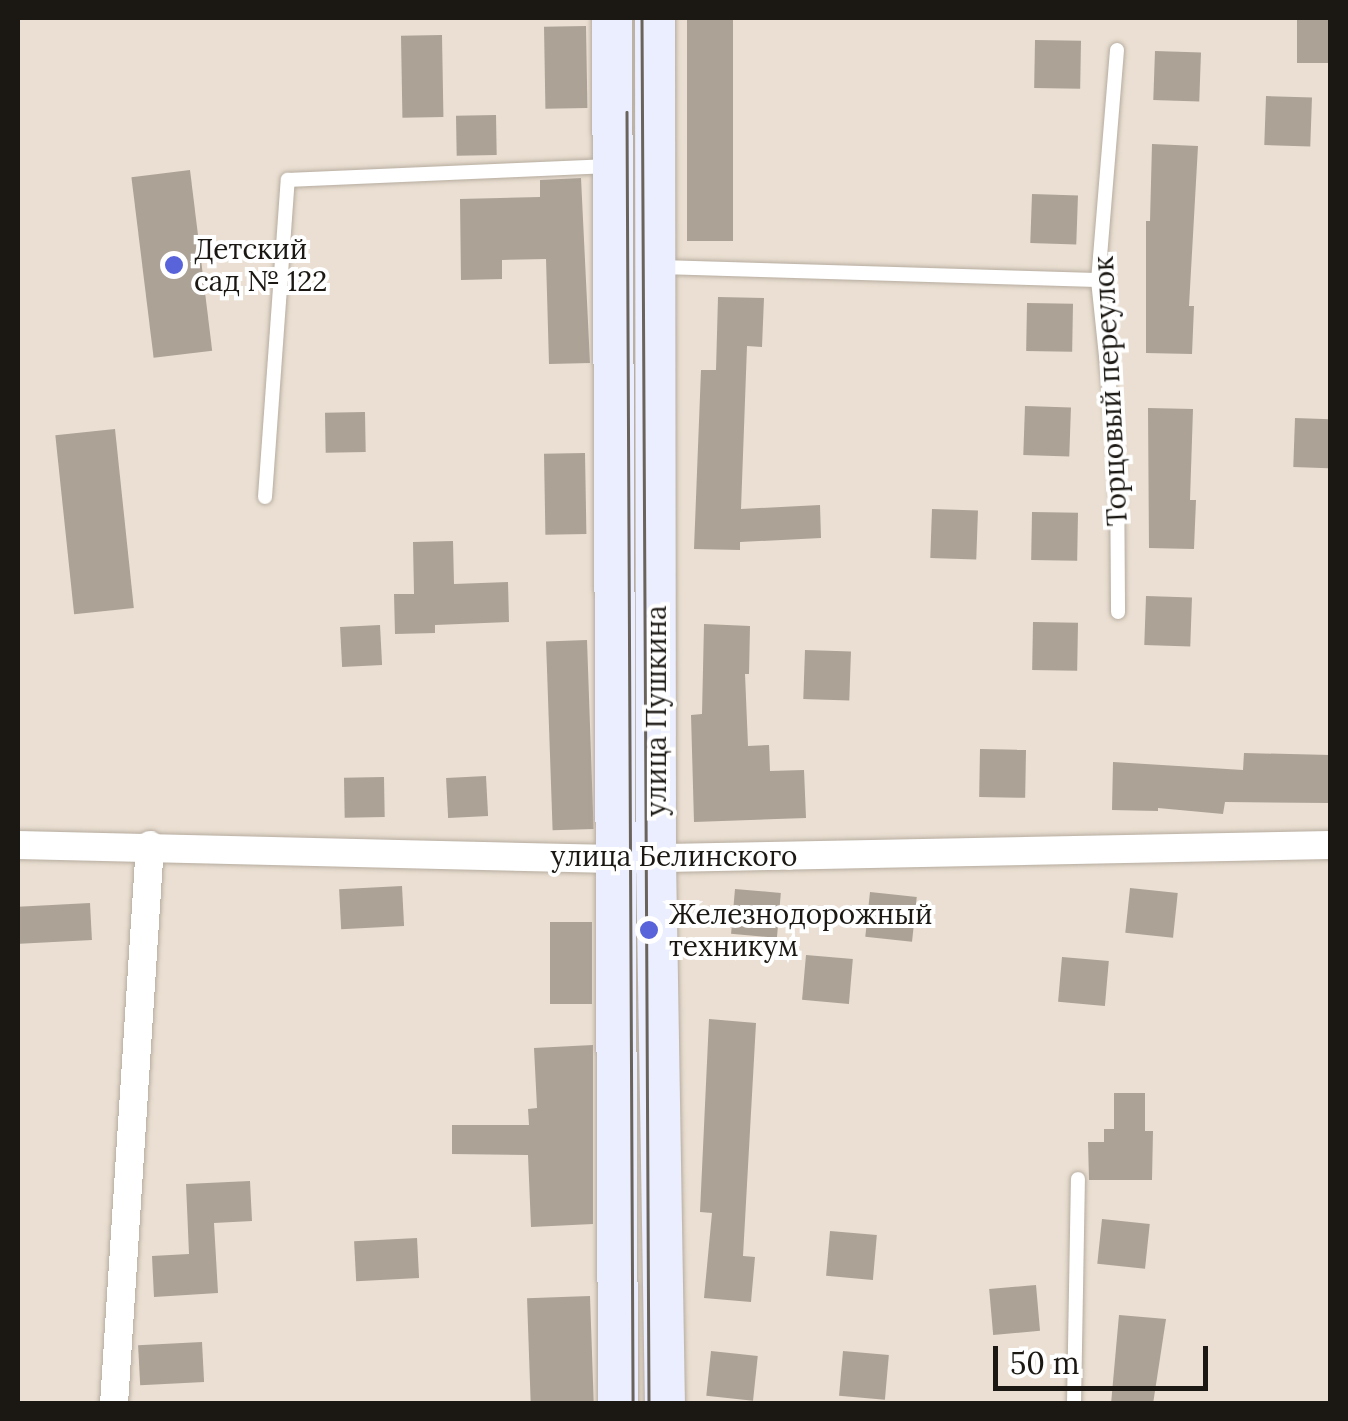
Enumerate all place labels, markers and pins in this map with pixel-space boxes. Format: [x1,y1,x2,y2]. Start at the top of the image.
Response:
place label: Детский сад № 122 [194,232,327,298]
marker: Детский сад № 122 [163,254,185,276]
place label: Железнодорожный техникум [669,897,933,963]
marker: Железнодорожный техникум [638,919,660,941]

